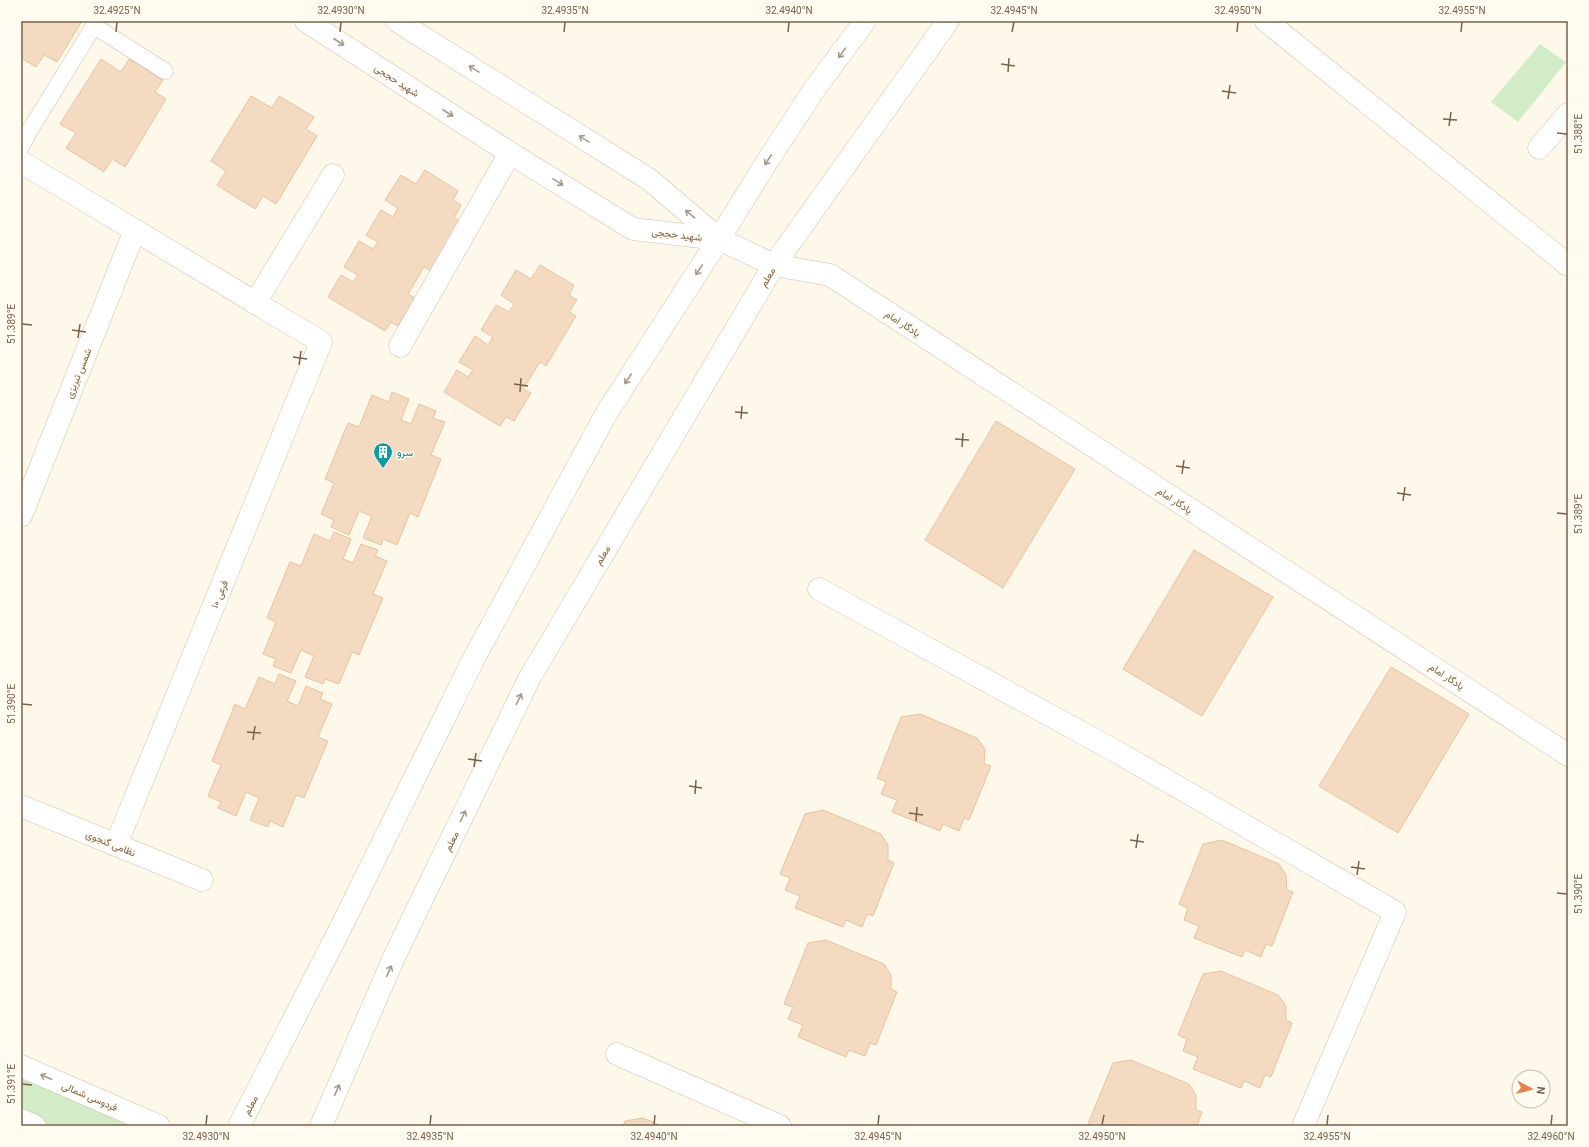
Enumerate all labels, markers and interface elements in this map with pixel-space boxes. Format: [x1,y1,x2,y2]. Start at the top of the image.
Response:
text: 32.4925°N [93,5,141,16]
text: 32.4930°N [317,5,365,16]
text: 32.4935°N [541,5,589,16]
text: 32.4940°N [765,5,813,16]
text: 32.4945°N [990,5,1038,16]
text: 32.4950°N [1214,5,1262,16]
text: 32.4955°N [1438,5,1486,16]
one-way arrow [333,38,344,46]
one-way arrow [838,47,846,58]
street label: شهید حججی [372,62,421,100]
one-way arrow [468,65,480,73]
one-way arrow [442,109,454,117]
text: 51.388°E [1573,114,1584,154]
one-way arrow [578,134,590,142]
one-way arrow [764,154,772,165]
one-way arrow [552,179,564,187]
one-way arrow [684,209,695,218]
street label: شهید حججی [651,226,703,244]
one-way arrow [695,264,703,275]
street label: معلم [757,266,778,289]
text: 51.389°E [6,304,17,344]
street label: یادگار امام [883,308,922,340]
street label: شمس تبریزی [63,346,95,400]
one-way arrow [624,373,632,384]
building icon: سرو [372,441,394,469]
place label: سرو [397,447,413,459]
street label: یادگار امام [1155,485,1194,517]
text: 51.389°E [1573,494,1584,534]
street label: معلم [592,544,613,567]
street label: فرعی ۱۰ [209,578,231,610]
street label: یادگار امام [1427,661,1466,693]
text: 51.390°E [6,684,17,724]
one-way arrow [516,693,523,705]
one-way arrow [460,810,467,822]
street label: نظامی گنجوی [84,828,138,859]
street label: معلم [442,830,462,853]
text: 51.390°E [1573,874,1584,914]
one-way arrow [385,966,393,978]
text: 51.391°E [6,1064,17,1104]
north arrow [1511,1069,1551,1109]
one-way arrow [40,1073,52,1080]
street label: فردوسی شمالی [60,1080,120,1114]
one-way arrow [333,1085,341,1097]
text: N [1533,1086,1547,1095]
street label: معلم [241,1094,261,1117]
text: 32.4930°N [182,1131,230,1142]
text: 32.4935°N [406,1131,454,1142]
text: 32.4940°N [630,1131,678,1142]
text: 32.4945°N [854,1131,902,1142]
text: 32.4950°N [1078,1131,1126,1142]
text: 32.4955°N [1303,1131,1351,1142]
text: 32.4960°N [1527,1131,1575,1142]

